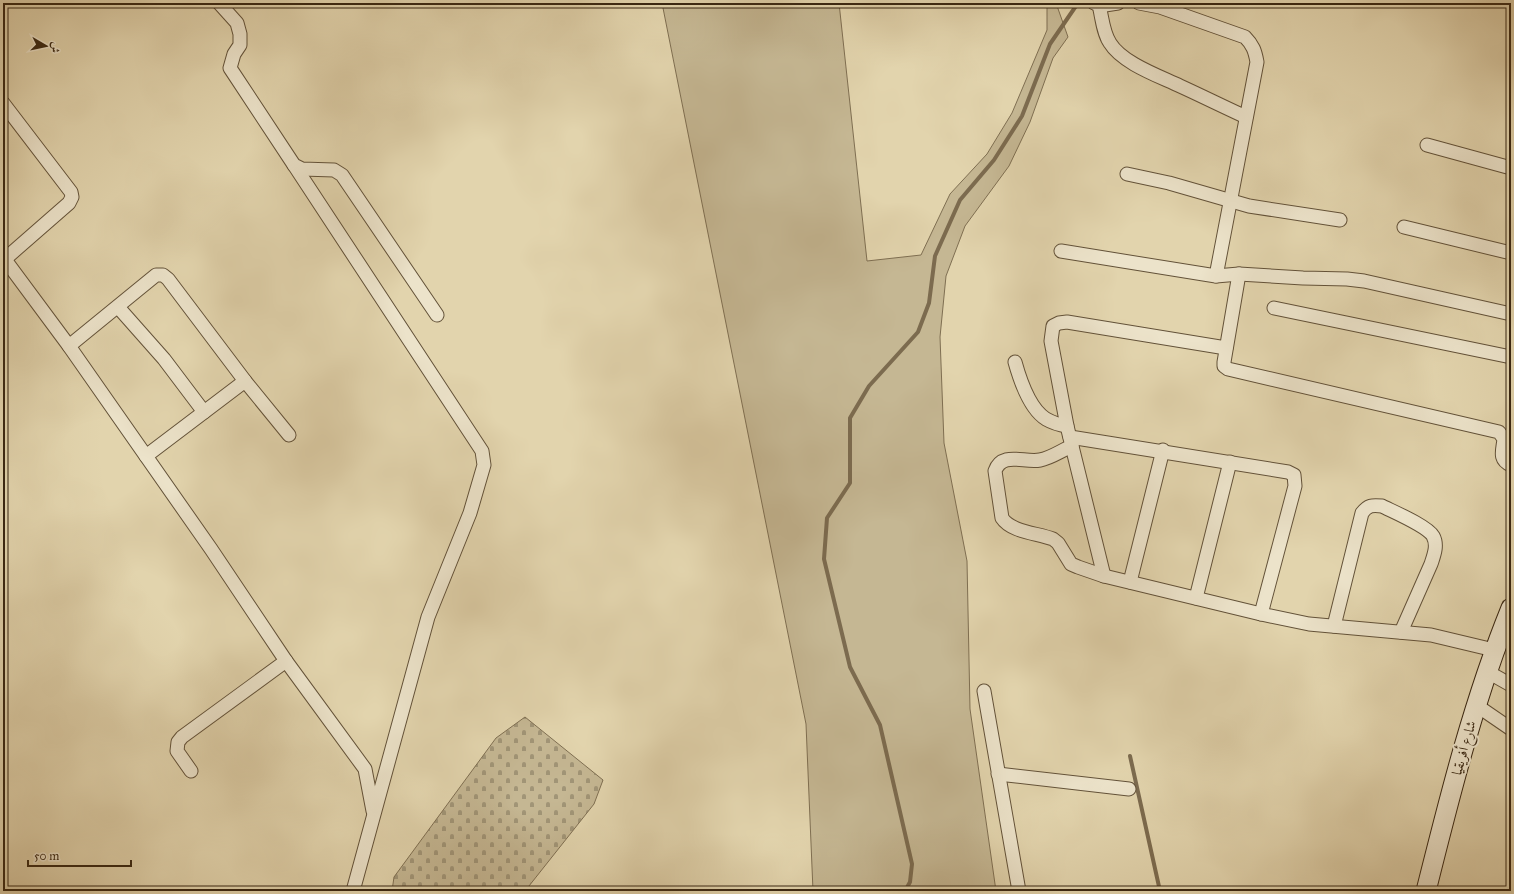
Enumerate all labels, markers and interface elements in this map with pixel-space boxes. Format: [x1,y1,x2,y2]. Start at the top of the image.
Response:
north arrow [26,26,66,66]
text: ش [48,41,63,54]
street label: شارع أفريقيا [1446,718,1483,778]
scale bar [28,842,131,868]
text: 50 m [34,849,59,863]

